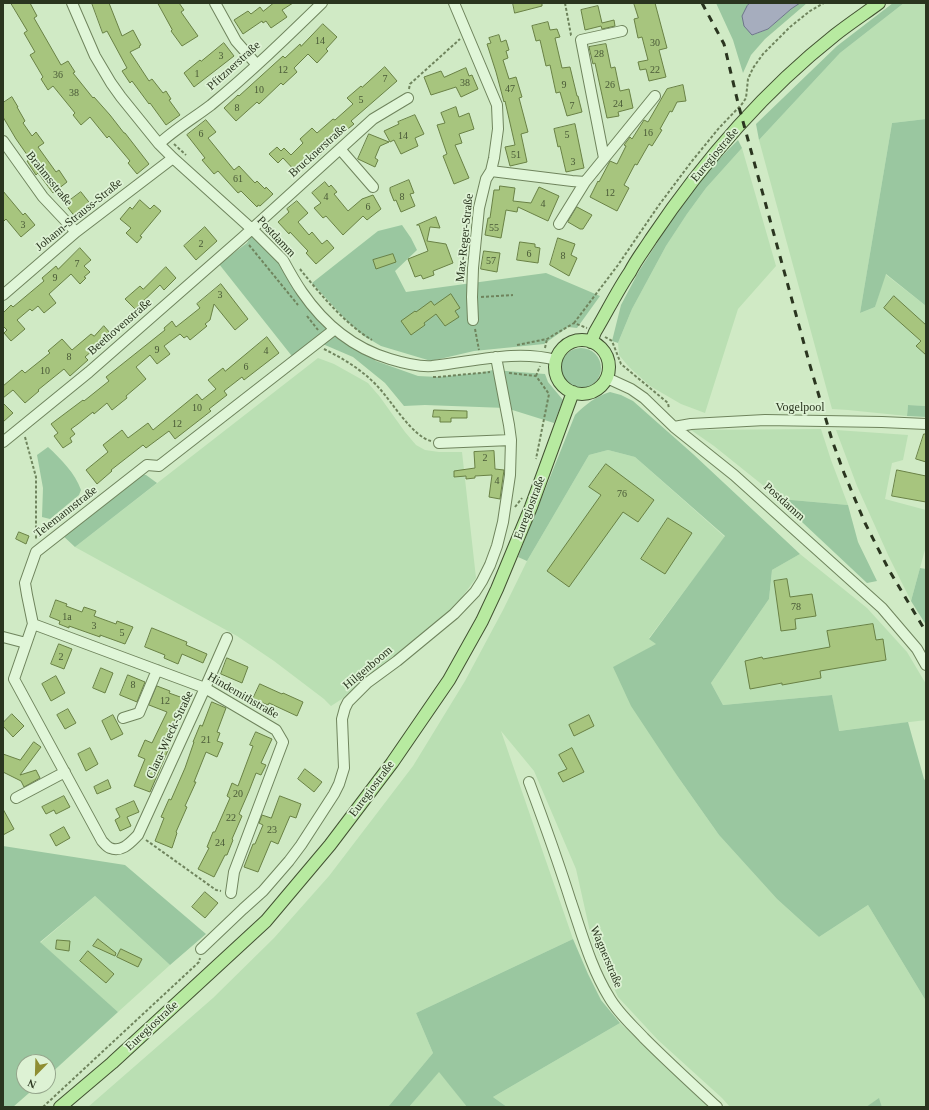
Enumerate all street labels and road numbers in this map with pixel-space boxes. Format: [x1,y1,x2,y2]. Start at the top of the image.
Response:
street label: Pfitznerstraße [204,38,264,94]
street label: Brucknerstraße [286,121,350,181]
street label: Euregiostraße [688,125,742,185]
street label: Brahmsstraße [23,149,75,209]
street label: Johann-Strauss-Straße [33,176,125,254]
street label: Max-Reger-Straße [453,193,477,283]
street label: Postdamm [253,214,299,260]
street label: Beethovenstraße [85,295,155,359]
street label: Vogelpool [775,401,825,415]
street label: Euregiostraße [511,474,549,542]
street label: Postdamm [760,480,808,524]
street label: Telemannstraße [32,483,100,541]
street label: Hilgenboom [340,643,396,693]
street label: Hindemithstraße [205,670,281,722]
street label: Clara-Wieck-Straße [143,689,197,781]
street label: Euregiostraße [346,758,398,820]
street label: Wagnerstraße [587,924,625,990]
street label: Euregiostraße [123,998,181,1054]

